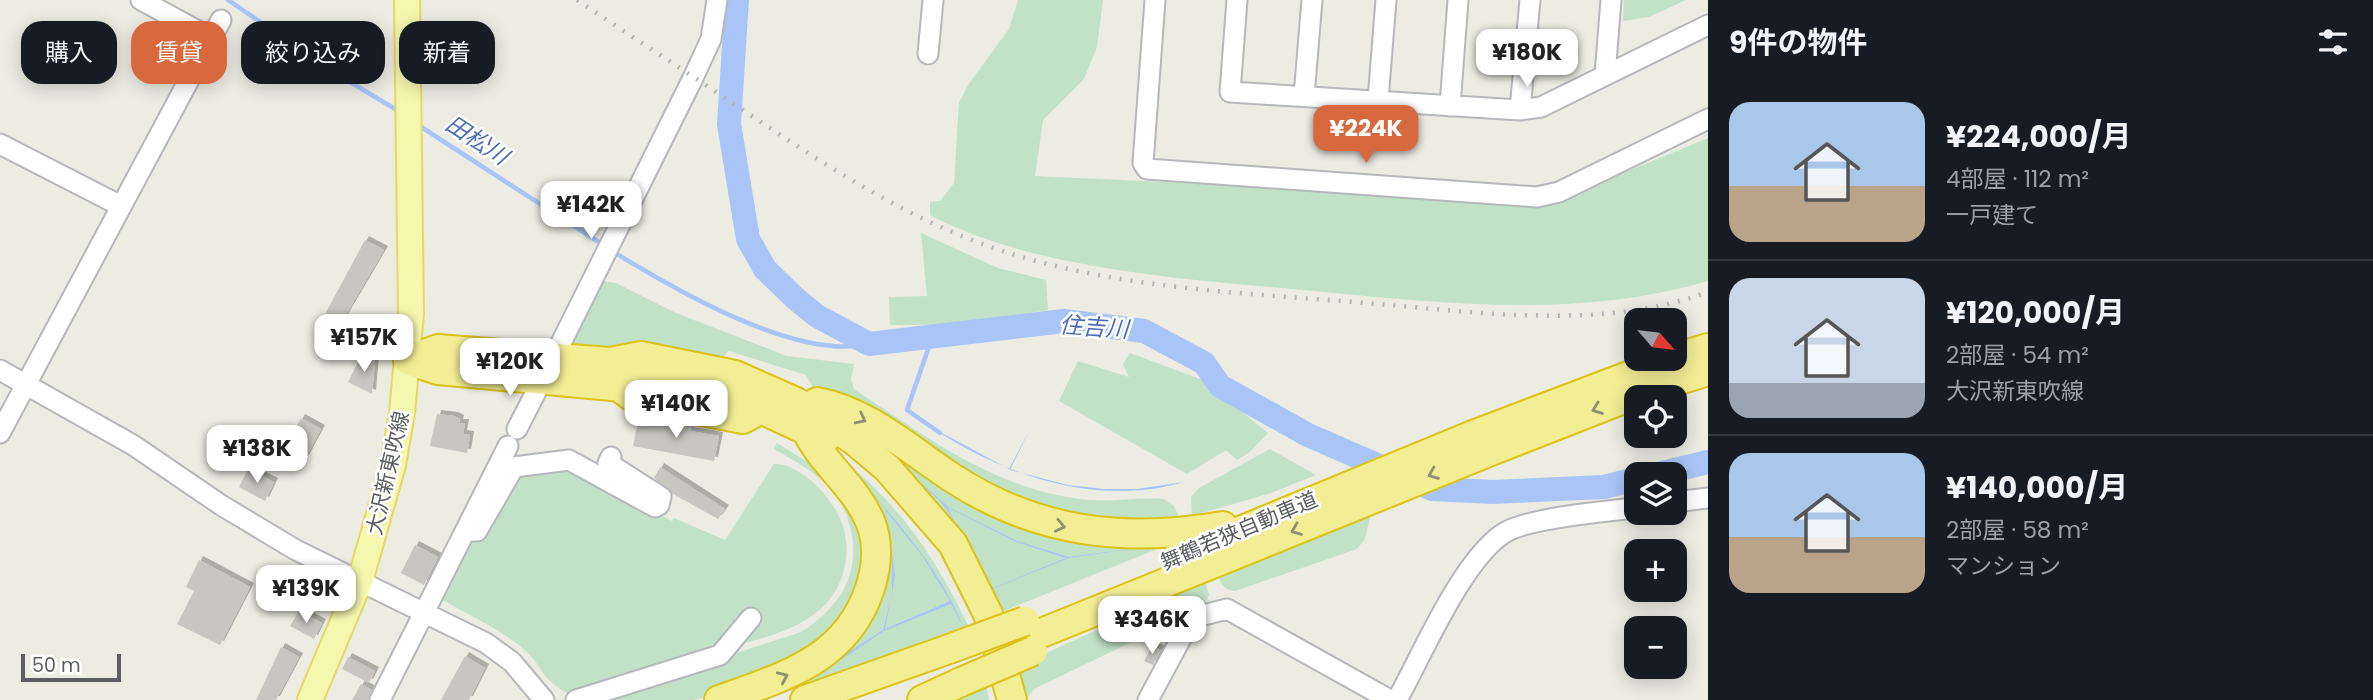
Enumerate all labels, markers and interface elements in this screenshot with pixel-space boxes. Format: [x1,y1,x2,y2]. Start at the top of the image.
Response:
chip: 購入 [21,21,117,84]
chip: 賃貸 [131,21,227,84]
chip: 絞り込み [241,21,385,84]
chip: 新着 [399,21,495,84]
text: 9件の物件 [1729,21,1867,64]
icon: filters [2314,23,2352,61]
pin: ¥180K [1478,29,1576,89]
text: ¥180K [1492,36,1562,68]
pin: ¥224K [1317,106,1415,165]
water label: 田松川 [439,108,517,174]
text: ¥224K [1329,112,1403,144]
text: ¥224,000/月 [1946,115,2132,158]
icon: home [1785,130,1869,214]
text: 4部屋 · 112 m² [1946,163,2089,195]
pin: ¥142K [542,182,640,241]
text: ¥142K [557,188,625,220]
text: 一戸建て [1946,199,2038,231]
text: ¥120,000/月 [1946,291,2125,334]
icon: home [1785,306,1869,390]
north arrow [1624,308,1687,371]
map controls [1624,308,1687,679]
water label: 住吉川 [1058,309,1133,346]
pin: ¥157K [315,314,413,374]
text: ¥157K [330,321,398,353]
pin: ¥120K [461,338,559,398]
text: 2部屋 · 54 m² [1946,339,2089,371]
text: ¥120K [476,345,544,377]
text: 大沢新東吹線 [1946,375,2084,407]
pin: ¥140K [627,380,725,440]
button: locate [1624,385,1687,448]
text: ¥140K [641,387,711,419]
one-way arrow [1592,401,1604,415]
street label: 大沢新東吹線 [359,408,416,538]
one-way arrow [854,411,866,425]
pin: ¥138K [208,426,306,485]
text: ¥138K [223,432,291,464]
button: layers [1624,462,1687,525]
one-way arrow [1427,466,1439,480]
text: ¥140,000/月 [1946,466,2128,509]
icon: home [1785,481,1869,565]
street label: 舞鶴若狭自動車道 [1156,484,1322,577]
text: 2部屋 · 58 m² [1946,514,2089,546]
one-way arrow [1054,518,1066,533]
one-way arrow [1290,521,1302,535]
button: + [1624,539,1687,602]
text: マンション [1946,550,2061,582]
pin: ¥139K [257,566,355,625]
text: ¥139K [272,572,340,604]
pin: ¥346K [1103,596,1201,656]
text: ¥346K [1114,603,1190,635]
button: − [1624,616,1687,679]
scale bar [21,651,121,683]
text: 50 m [32,652,81,679]
one-way arrow [776,671,788,685]

